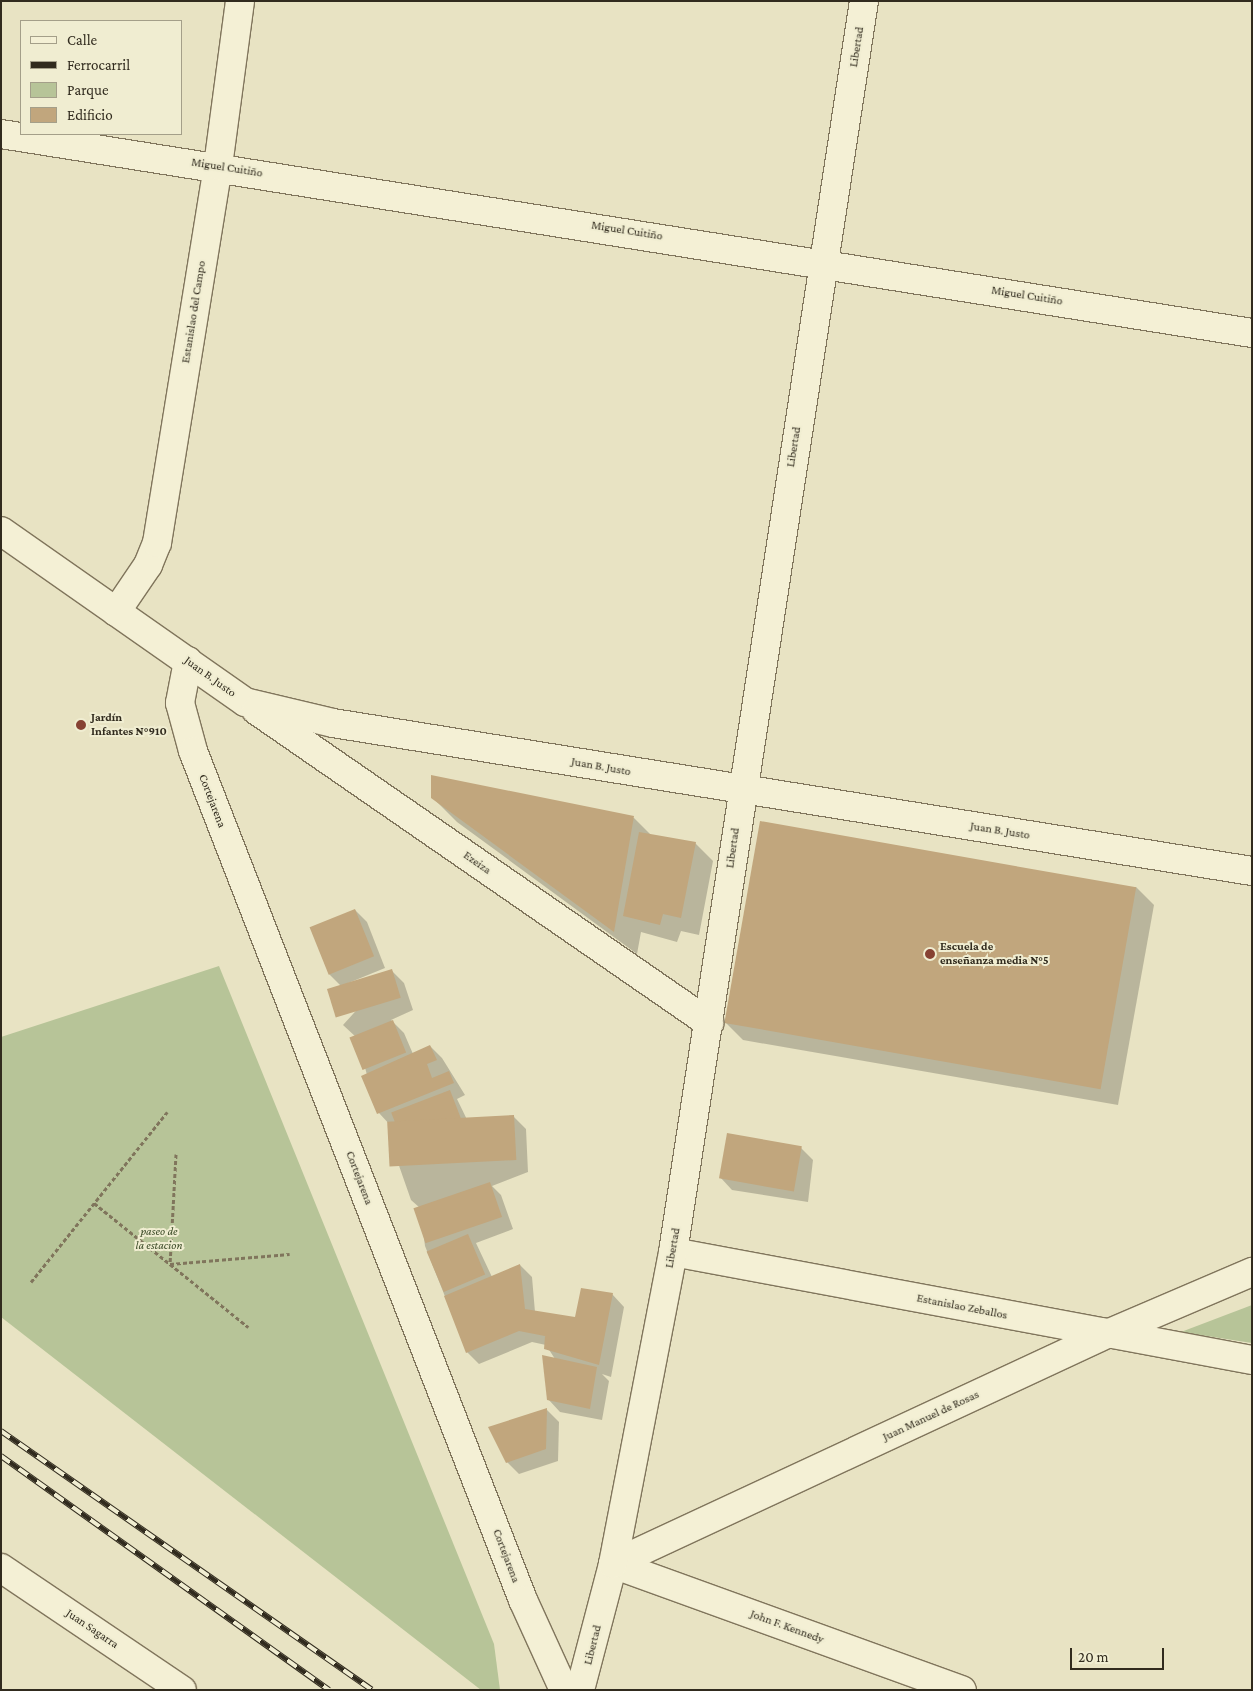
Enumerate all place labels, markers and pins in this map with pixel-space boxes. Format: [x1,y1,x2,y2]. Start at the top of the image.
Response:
place label: Jardín Infantes N°910 [91,711,167,739]
marker: Jardín Infantes N°910 [75,719,87,731]
place label: Escuela de enseñanza media N°5 [940,940,1049,968]
marker: Escuela de enseñanza media N°5 [924,948,936,960]

